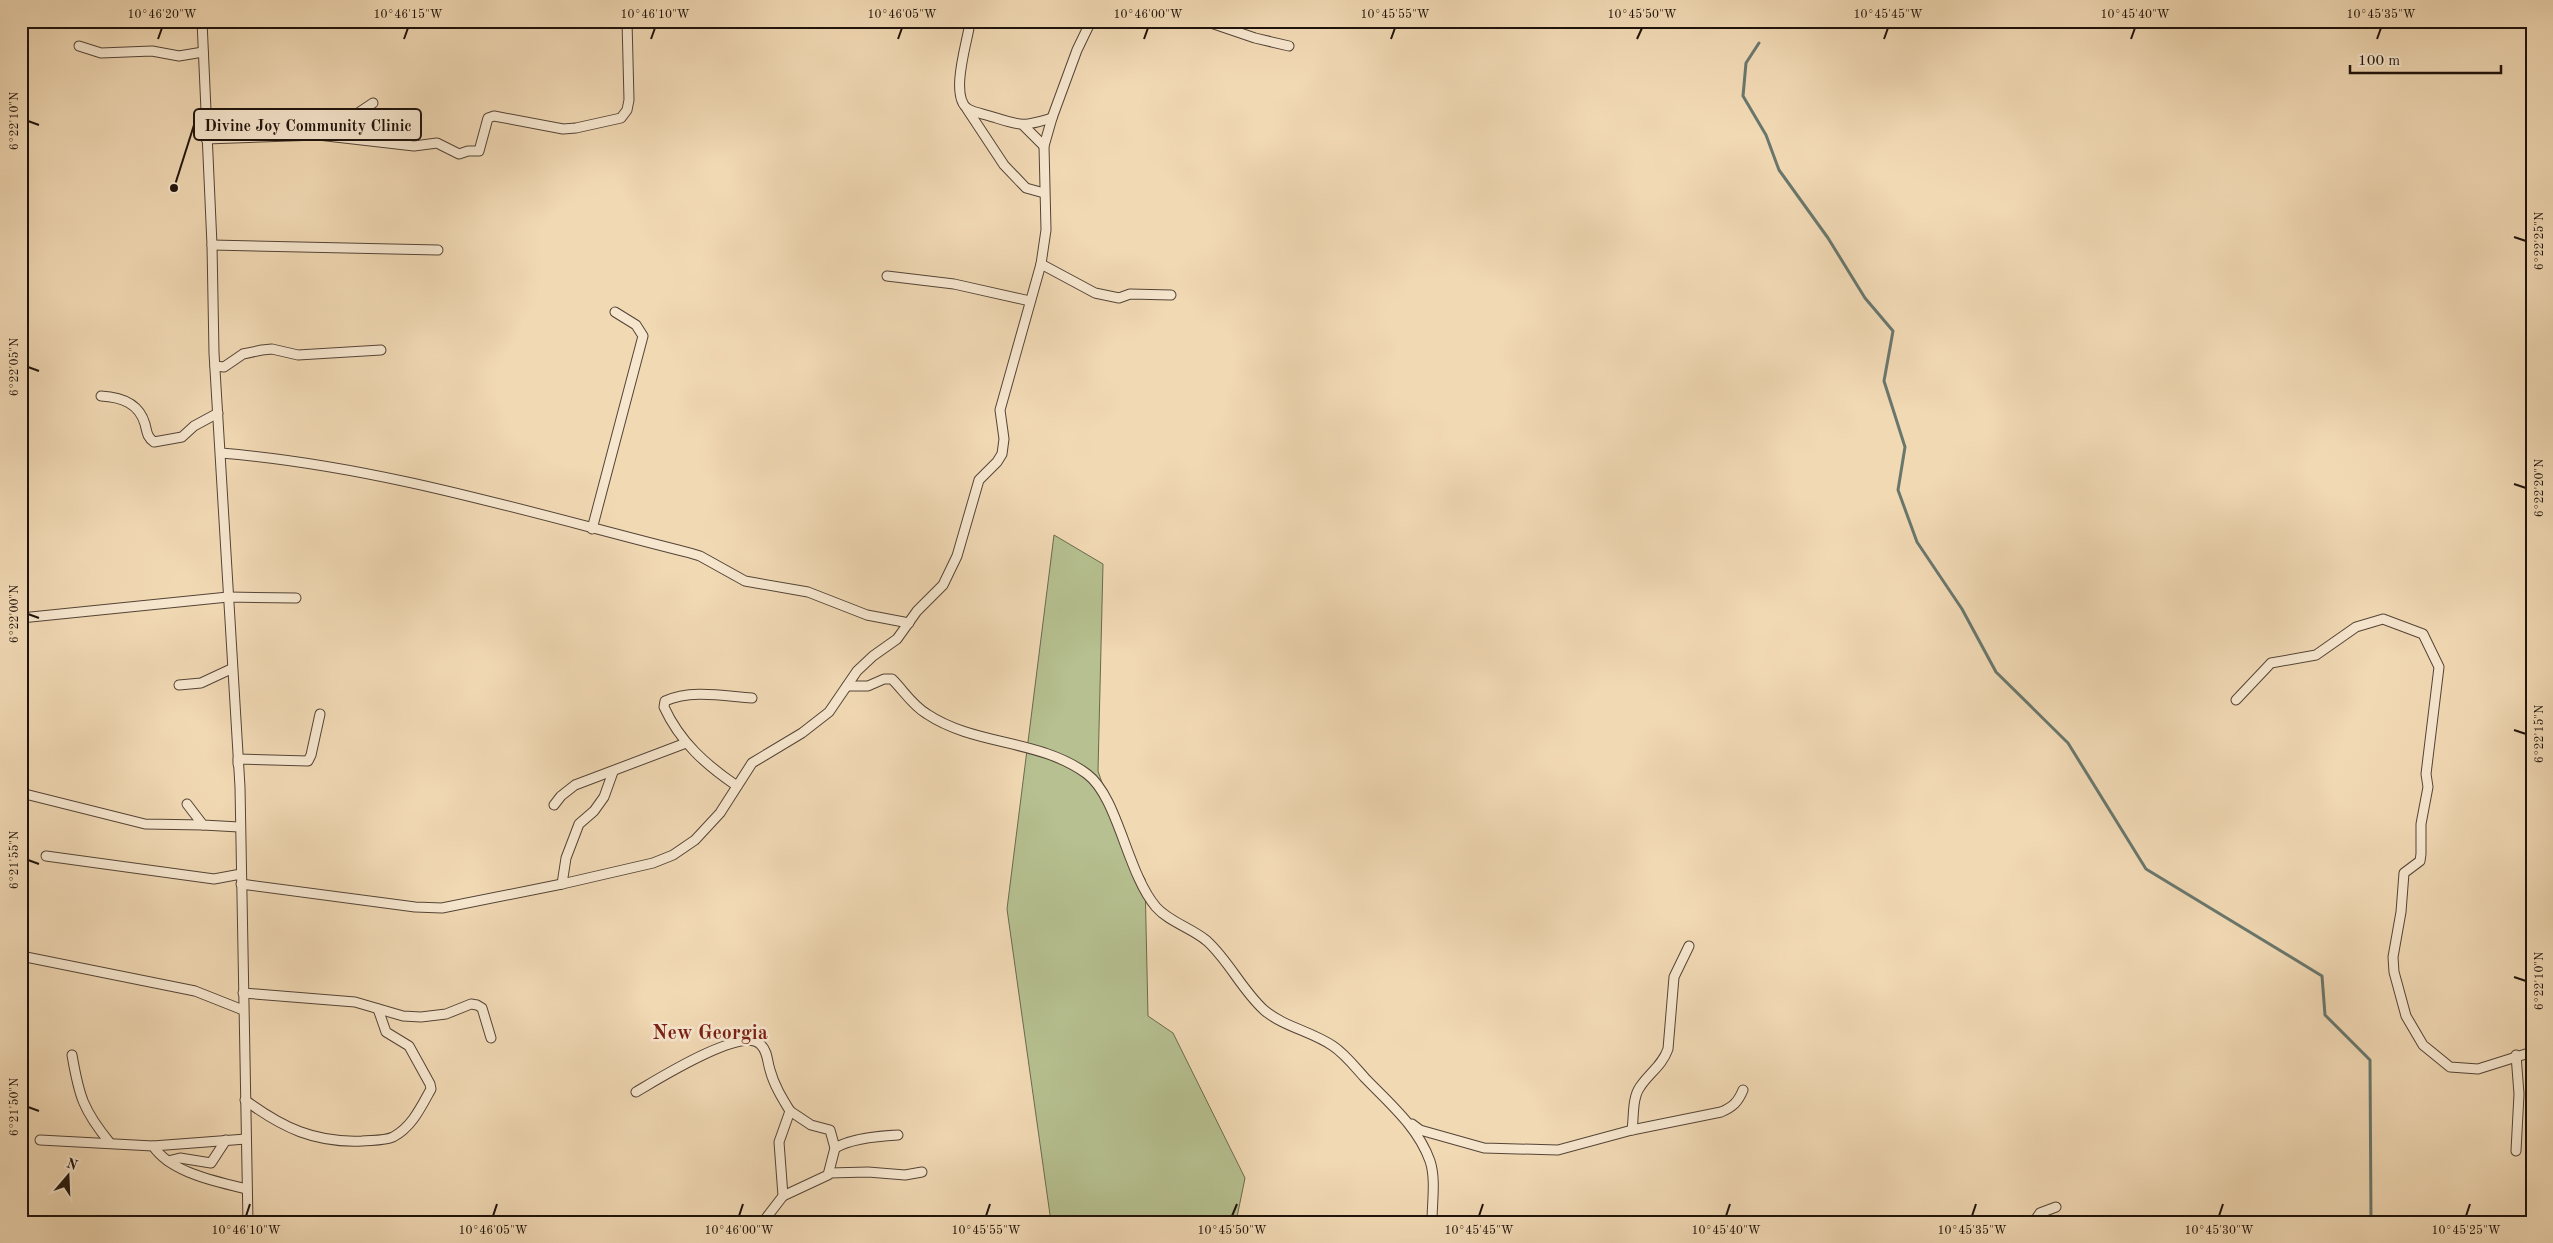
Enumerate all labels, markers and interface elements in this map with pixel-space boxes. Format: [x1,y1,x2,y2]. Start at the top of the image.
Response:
text: 10°46'15"W [373,8,443,21]
text: 10°46'05"W [867,8,937,21]
text: 10°45'55"W [1360,8,1430,21]
text: 10°45'50"W [1607,8,1677,21]
text: 10°45'45"W [1853,8,1923,21]
text: 10°45'40"W [2100,8,2170,21]
text: 10°45'35"W [2346,8,2416,21]
text: 10°46'20"W [127,9,197,21]
text: 10°46'10"W [620,9,690,21]
text: 10°46'00"W [1113,9,1183,21]
scale bar [2350,42,2502,74]
text: 100 m [2358,54,2400,69]
text: 6°22'10"N [9,92,21,150]
callout: Divine Joy Community Clinic [194,109,421,140]
text: Divine Joy Community Clinic [204,119,412,135]
text: 6°22'25"N [2533,212,2546,270]
text: 6°22'05"N [8,338,21,396]
text: 6°22'20"N [2534,459,2546,517]
text: 6°22'00"N [9,585,21,643]
text: 6°22'15"N [2533,705,2546,763]
text: 6°21'55"N [8,831,21,889]
text: 6°22'10"N [2534,952,2546,1010]
district label: New Georgia [652,1024,768,1044]
text: 6°21'50"N [8,1078,21,1136]
north arrow [42,1150,92,1200]
text: N [65,1156,80,1173]
text: 10°46'05"W [458,1224,528,1237]
text: 10°45'55"W [951,1224,1021,1237]
text: 10°45'50"W [1197,1224,1267,1237]
text: 10°45'45"W [1444,1224,1514,1237]
text: 10°45'40"W [1691,1224,1761,1237]
text: 10°45'35"W [1937,1224,2007,1237]
text: 10°45'30"W [2184,1224,2254,1237]
text: 10°45'25"W [2431,1224,2501,1237]
text: 10°46'10"W [211,1225,281,1237]
text: 10°46'00"W [704,1225,774,1237]

